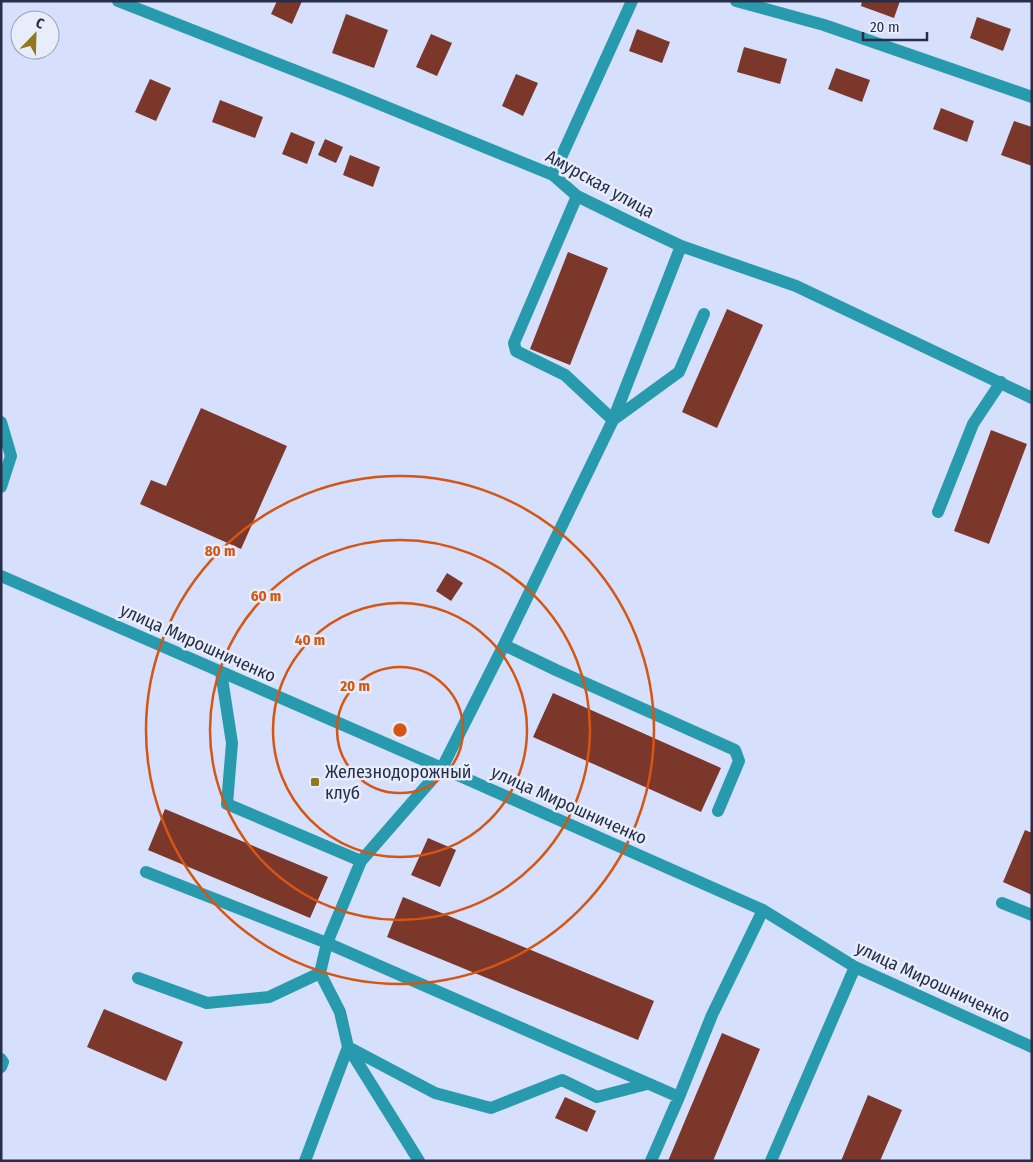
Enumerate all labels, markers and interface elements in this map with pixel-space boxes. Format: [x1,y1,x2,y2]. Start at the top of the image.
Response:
north arrow [10,10,60,60]
scale bar [863,10,927,42]
text: С [33,14,47,33]
text: 20 m [870,18,900,36]
street label: Амурская улица [542,145,658,223]
text: 80 m [205,542,235,560]
text: 60 m [251,587,281,605]
street label: улица Мирошниченко [117,599,279,687]
text: 40 m [295,631,325,649]
text: 20 m [339,677,370,695]
centre of rings [391,721,409,739]
place label: Железнодорожный клуб [325,761,472,804]
street label: улица Мирошниченко [488,761,650,849]
marker: Железнодорожный клуб [309,776,321,788]
street label: улица Мирошниченко [852,937,1014,1027]

